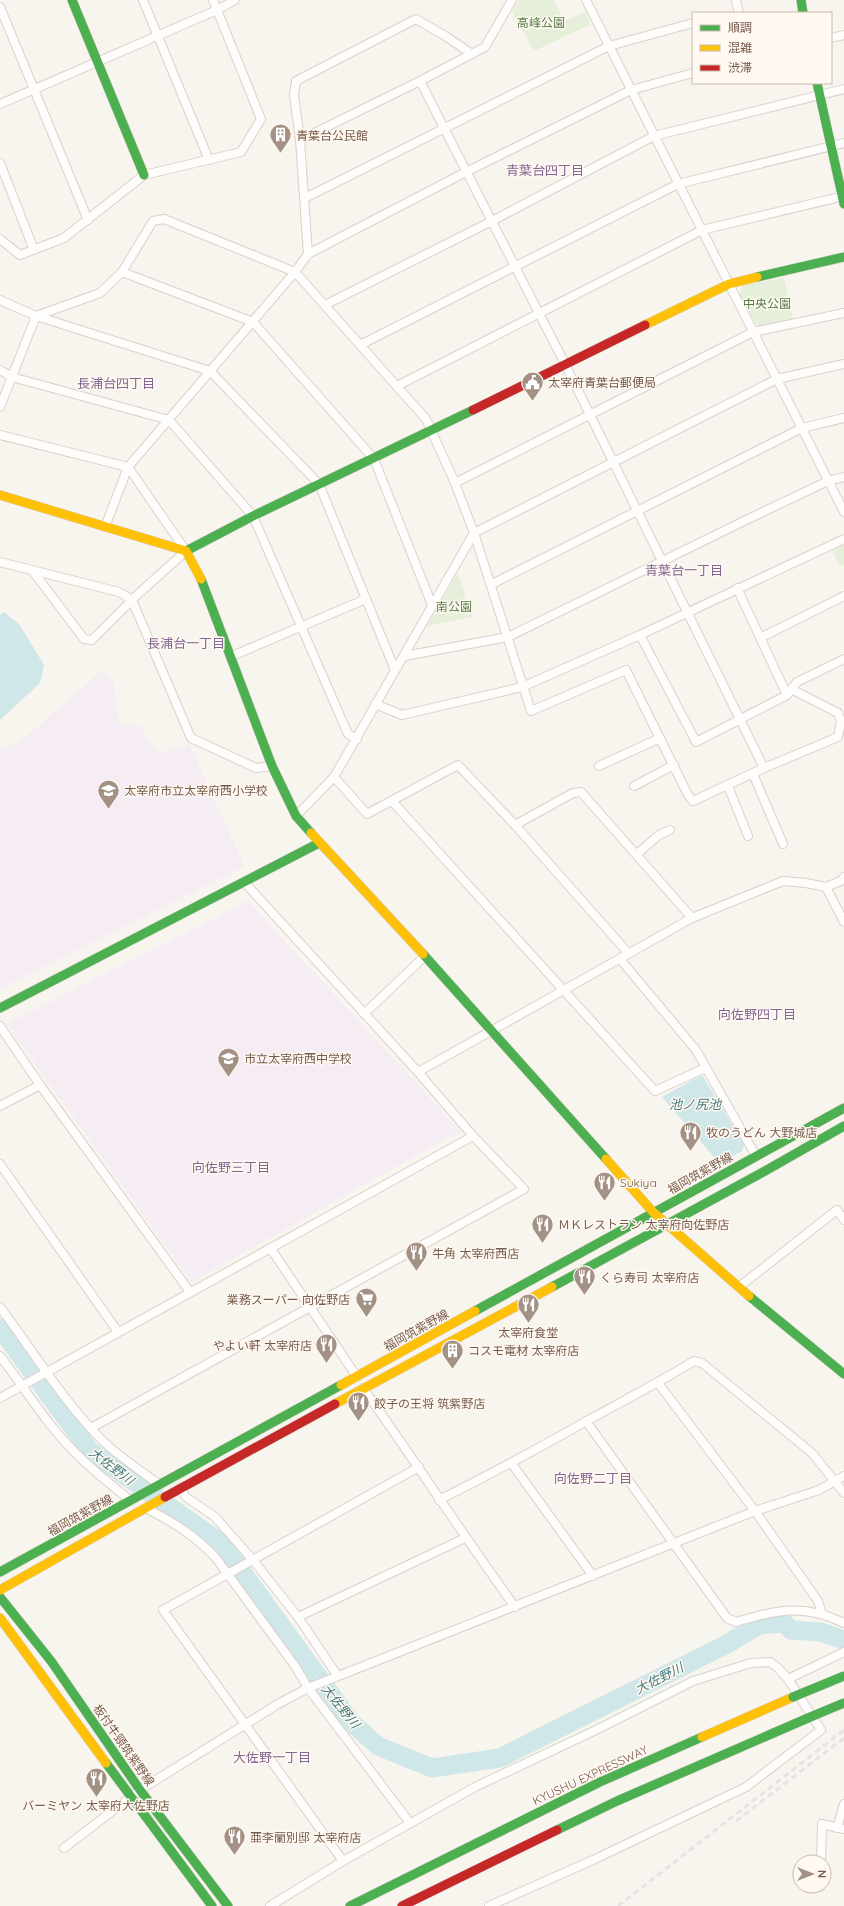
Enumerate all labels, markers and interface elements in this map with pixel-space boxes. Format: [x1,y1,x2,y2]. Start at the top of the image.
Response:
legend [692,12,832,84]
park label: 高峰公園 [517,15,565,30]
text: 順調 [728,20,752,35]
text: 混雑 [728,40,752,55]
text: 渋滞 [728,60,752,75]
building icon: 青葉台公民館 [268,122,294,155]
place label: 青葉台公民館 [296,128,368,143]
district label: 青葉台四丁目 [506,162,584,178]
park label: 中央公園 [743,296,791,311]
public building icon: 太宰府青葉台郵便局 [520,369,546,402]
district label: 長浦台四丁目 [77,375,155,391]
place label: 太宰府青葉台郵便局 [548,375,656,390]
district label: 青葉台一丁目 [645,562,723,578]
park label: 南公園 [436,599,472,614]
district label: 長浦台一丁目 [147,635,225,651]
school or university icon: 太宰府市立太宰府西小学校 [96,777,122,810]
place label: 太宰府市立太宰府西小学校 [124,783,268,798]
district label: 向佐野四丁目 [718,1006,796,1022]
school or university icon: 市立太宰府西中学校 [215,1045,241,1078]
place label: 市立太宰府西中学校 [244,1051,352,1066]
water label: 池ノ尻池 [669,1096,723,1112]
restaurant icon: 牧のうどん 大野城店 [677,1119,703,1152]
place label: 牧のうどん 大野城店 [706,1125,817,1140]
street label: 福岡筑紫野線 [665,1149,735,1197]
district label: 向佐野三丁目 [192,1159,270,1175]
restaurant icon: Sukiya [591,1169,617,1202]
place label: Sukiya [620,1175,657,1190]
restaurant icon: ＭＫレストラン 太宰府向佐野店 [529,1211,555,1244]
place label: ＭＫレストラン 太宰府向佐野店 [558,1217,729,1232]
restaurant icon: 牛角 太宰府西店 [404,1240,430,1273]
place label: 牛角 太宰府西店 [432,1246,519,1261]
restaurant icon: くら寿司 太宰府店 [571,1264,597,1297]
place label: くら寿司 太宰府店 [600,1270,699,1285]
supermarket icon: 業務スーパー 向佐野店 [353,1286,379,1319]
place label: 業務スーパー 向佐野店 [227,1292,350,1307]
restaurant icon: 太宰府食堂 [515,1292,541,1325]
street label: 福岡筑紫野線 [381,1306,451,1354]
place label: 太宰府食堂 [498,1325,558,1340]
restaurant icon: やよい軒 太宰府店 [314,1332,340,1365]
building icon: コスモ電材 太宰府店 [439,1337,465,1370]
place label: やよい軒 太宰府店 [213,1338,312,1353]
place label: コスモ電材 太宰府店 [468,1343,579,1358]
restaurant icon: 餃子の王将 筑紫野店 [346,1390,372,1423]
place label: 餃子の王将 筑紫野店 [374,1396,485,1411]
water label: 大佐野川 [86,1444,139,1489]
district label: 向佐野二丁目 [554,1470,632,1486]
street label: 福岡筑紫野線 [45,1491,115,1539]
water label: 大佐野川 [632,1658,688,1697]
water label: 大佐野川 [318,1681,365,1733]
street label: 板付牛頸筑紫野線 [90,1701,158,1789]
street label: KYUSHU EXPRESSWAY [530,1742,650,1808]
district label: 大佐野一丁目 [233,1749,311,1765]
restaurant icon: バーミヤン 太宰府大佐野店 [83,1765,109,1798]
place label: バーミヤン 太宰府大佐野店 [22,1798,170,1813]
restaurant icon: 亜李蘭別邸 太宰府店 [222,1824,248,1857]
place label: 亜李蘭別邸 太宰府店 [250,1830,361,1845]
north arrow [792,1854,832,1894]
text: N [815,1870,829,1878]

